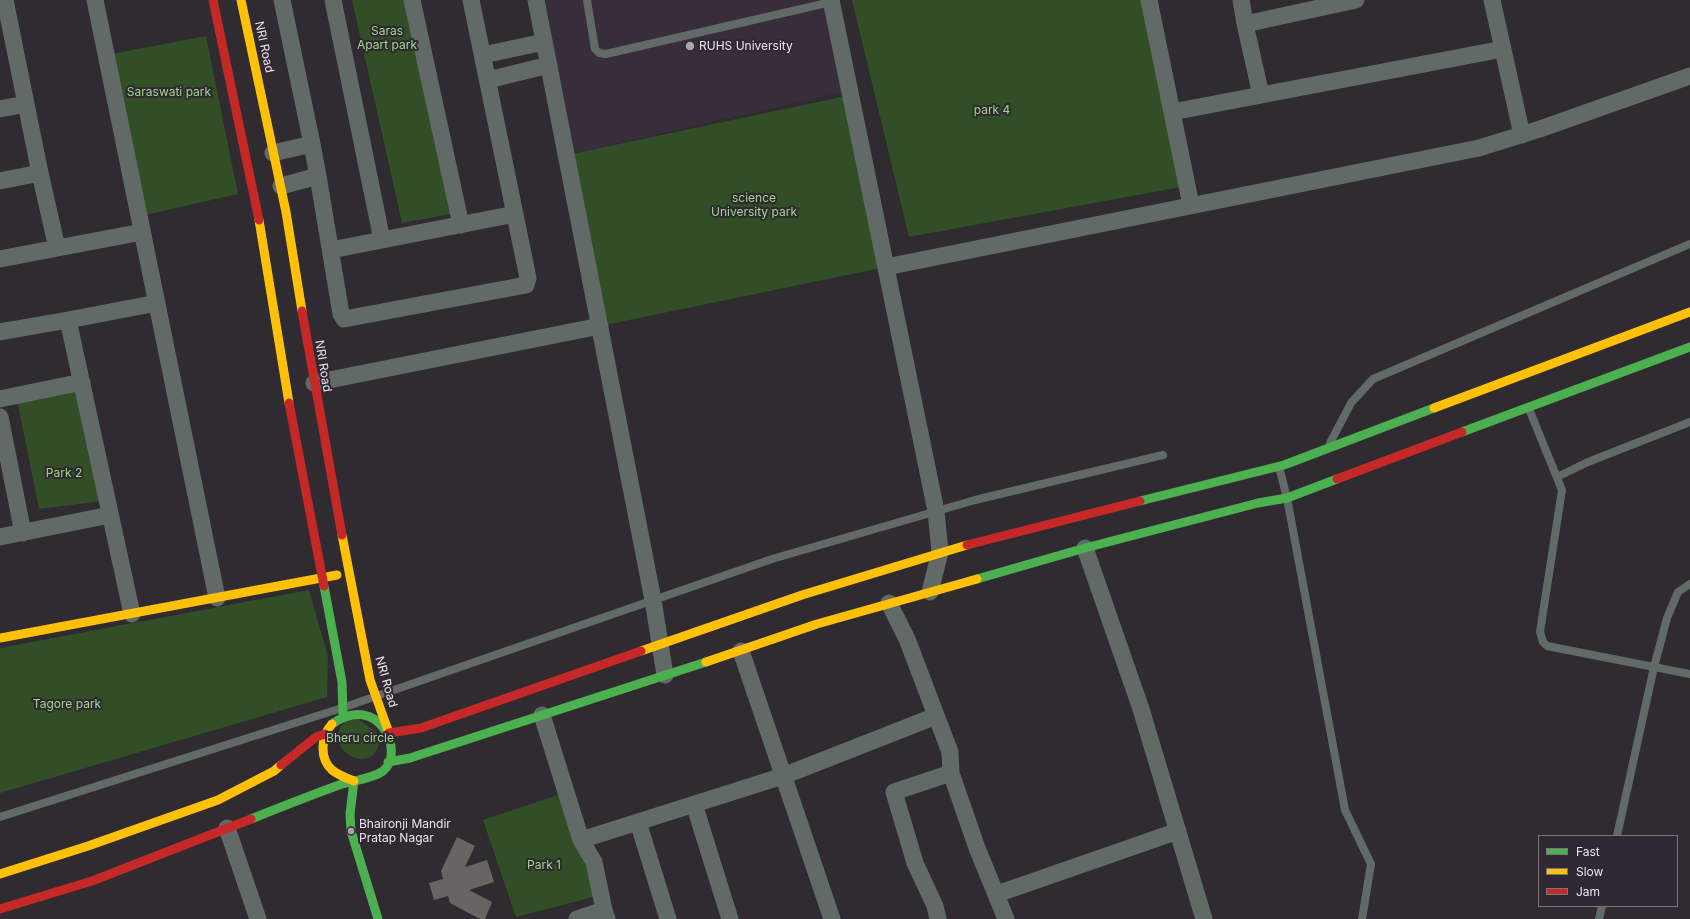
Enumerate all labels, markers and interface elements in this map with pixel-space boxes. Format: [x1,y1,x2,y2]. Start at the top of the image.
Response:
street label: NRI Road [252,20,276,74]
park label: Saras Apart park [357,24,417,52]
place label: RUHS University [699,39,793,53]
marker: RUHS University [684,40,696,52]
park label: Saraswati park [127,85,211,99]
park label: park 4 [974,103,1010,117]
park label: science University park [711,191,797,219]
street label: NRI Road [312,339,334,393]
park label: Park 2 [46,466,82,480]
street label: NRI Road [372,655,400,709]
park label: Tagore park [33,697,101,711]
park label: Bheru circle [326,731,394,745]
place label: Bhaironji Mandir Pratap Nagar [359,817,451,845]
marker: Bhaironji Mandir Pratap Nagar [346,826,356,836]
legend [1538,835,1678,907]
text: Fast [1576,844,1600,859]
park label: Park 1 [527,858,561,872]
text: Slow [1576,864,1603,879]
text: Jam [1576,884,1600,899]

